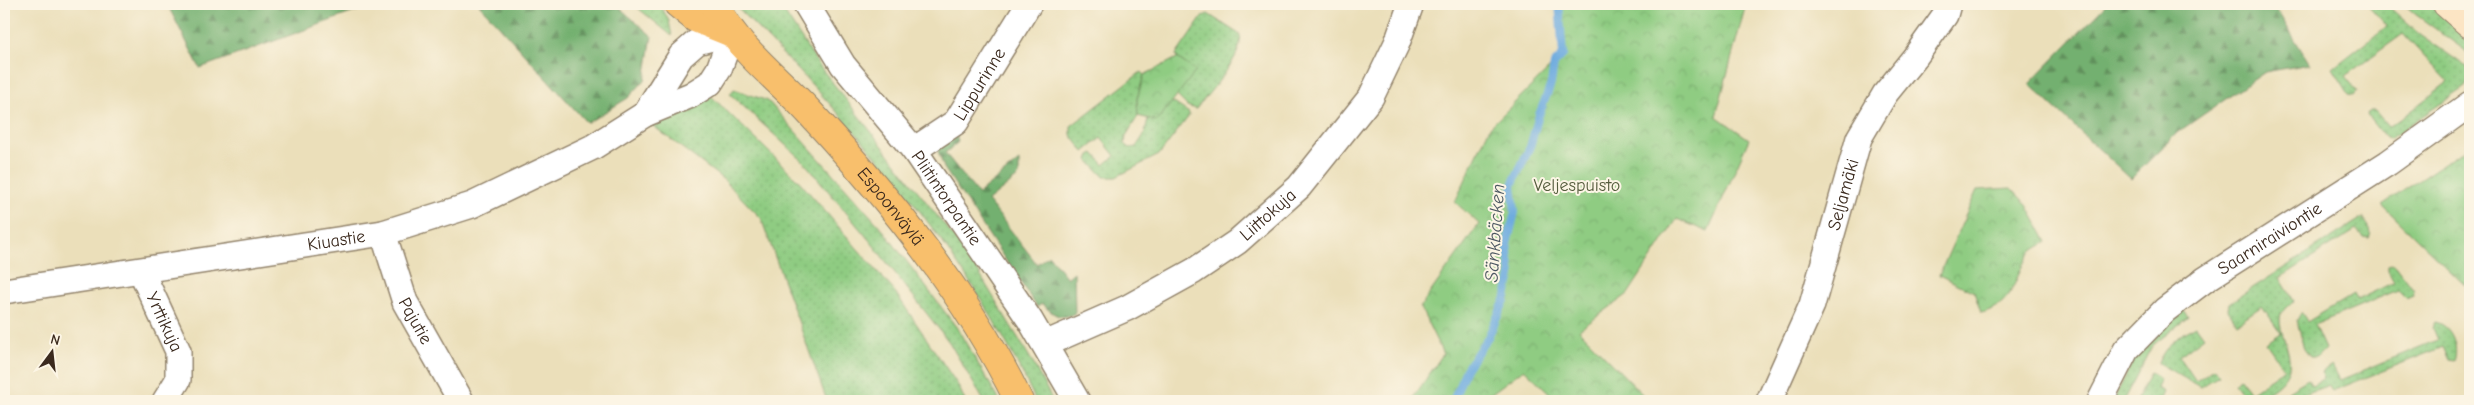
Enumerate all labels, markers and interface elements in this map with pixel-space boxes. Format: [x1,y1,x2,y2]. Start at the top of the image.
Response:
street label: Lippurinne [949,44,1010,124]
street label: Pliitintorpantie [907,147,986,249]
street label: Seljamäki [1823,156,1863,233]
street label: Espoonväylä [853,163,929,250]
park label: Veljespuisto [1534,175,1620,196]
water label: Sänkbäcken [1481,183,1509,283]
street label: Liittokuja [1235,184,1300,245]
street label: Saarniraiviontie [2214,197,2326,279]
street label: Kiuastie [306,225,367,255]
street label: Yrttikuja [142,288,187,355]
street label: Pajutie [394,294,437,348]
north arrow [28,328,78,378]
text: N [49,331,62,349]

